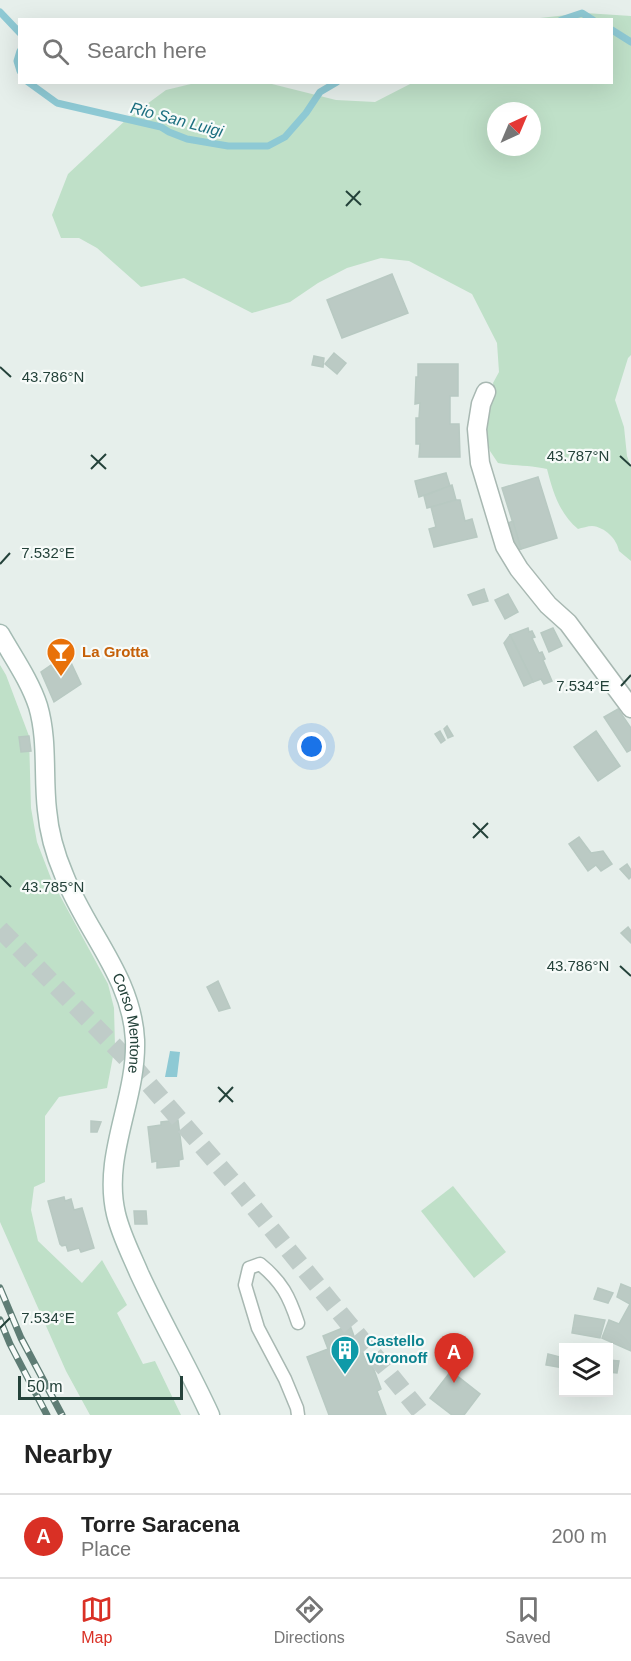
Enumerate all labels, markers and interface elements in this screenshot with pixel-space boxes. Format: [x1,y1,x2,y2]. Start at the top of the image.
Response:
search box [18,18,613,84]
icon: search [39,35,72,68]
text: Search here [87,38,207,63]
water label: Rio San Luigi [129,99,225,140]
north arrow [487,102,541,156]
text: 43.786°N [22,368,84,385]
text: 43.787°N [547,447,609,464]
text: 7.532°E [21,544,75,561]
bar icon: La Grotta [45,636,77,678]
place label: La Grotta [82,643,149,660]
text: 7.534°E [556,677,610,694]
your location [297,732,326,761]
text: 43.785°N [22,878,84,895]
text: 43.786°N [547,957,609,974]
street label: Corso Mentone [109,970,144,1075]
text: 7.534°E [21,1309,75,1326]
place label: Castello Voronoff [366,1332,428,1366]
building icon: Castello Voronoff [329,1334,361,1376]
pin: A [434,1334,474,1383]
map controls [559,1343,613,1397]
button: layers [559,1343,613,1397]
scale bar [18,1373,183,1400]
text: 50 m [27,1378,63,1395]
text: Nearby [24,1439,112,1469]
text: Torre Saracena [81,1512,240,1537]
text: A [36,1525,51,1547]
text: 200 m [551,1525,607,1547]
text: Place [81,1538,131,1560]
tab: Map [80,1593,113,1647]
tab: Directions [274,1593,345,1647]
tab: Saved [505,1593,551,1647]

